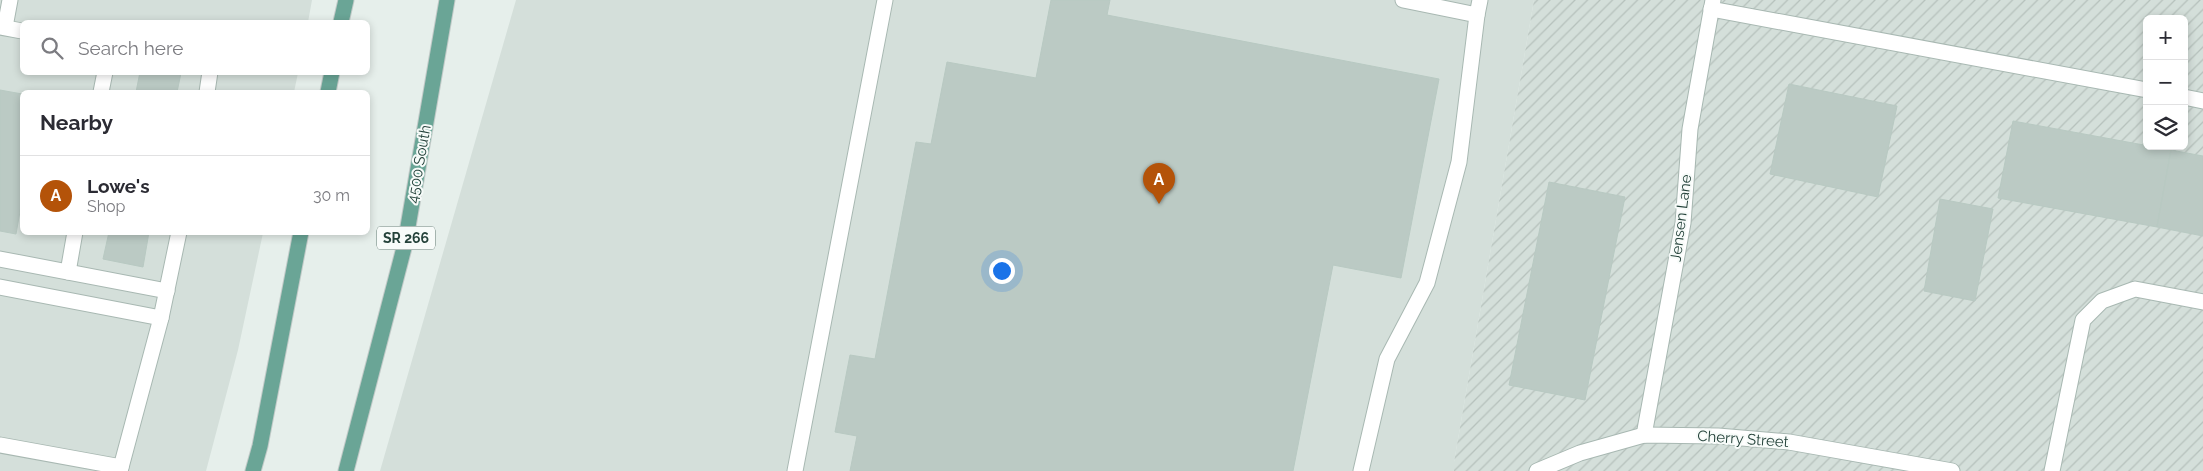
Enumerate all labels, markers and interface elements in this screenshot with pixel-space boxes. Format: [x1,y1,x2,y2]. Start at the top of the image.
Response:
map controls [2143,15,2188,150]
button: + [2143,15,2188,60]
search box [20,20,370,75]
icon: search [38,34,66,62]
text: Search here [78,37,184,59]
button: − [2143,60,2188,105]
button: layers [2143,105,2188,150]
text: Nearby [40,110,113,135]
street label: 4500 South [403,123,435,205]
pin: A [1143,163,1175,204]
street label: Jensen Lane [1667,173,1695,263]
text: Lowe's [87,175,150,197]
text: A [51,186,61,205]
text: 30 m [313,186,350,205]
text: Shop [87,197,125,216]
road number: SR 266 [377,227,435,250]
your location [989,258,1015,284]
street label: Cherry Street [1697,427,1789,451]

